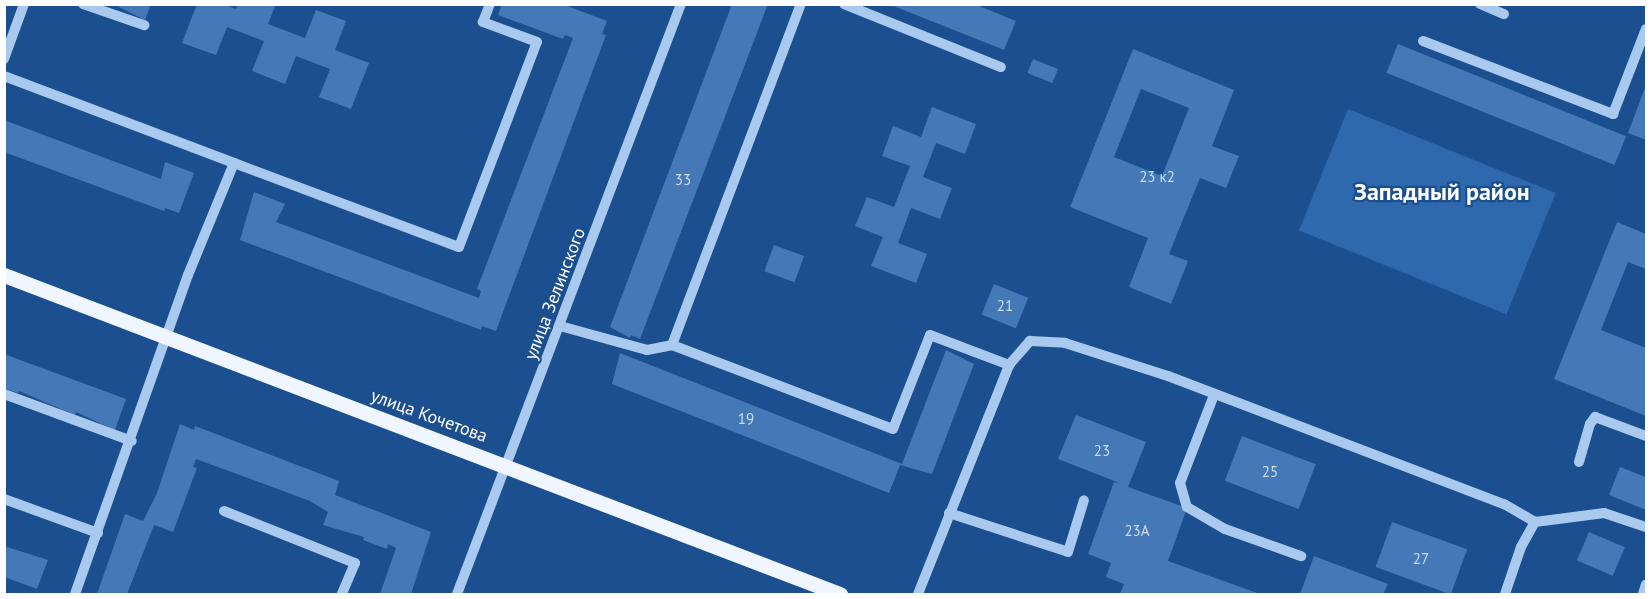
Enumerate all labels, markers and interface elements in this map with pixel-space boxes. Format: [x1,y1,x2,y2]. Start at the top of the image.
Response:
house number: 23 к2 [1139,168,1175,186]
house number: 33 [675,171,691,189]
district label: Западный район [1354,178,1530,206]
street label: улица Зелинского [520,225,590,363]
house number: 21 [997,297,1013,315]
street label: улица Кочетова [368,385,490,447]
house number: 19 [738,410,754,428]
house number: 23 [1094,442,1110,460]
house number: 25 [1262,463,1278,481]
house number: 23А [1124,522,1150,540]
house number: 27 [1413,550,1429,568]

